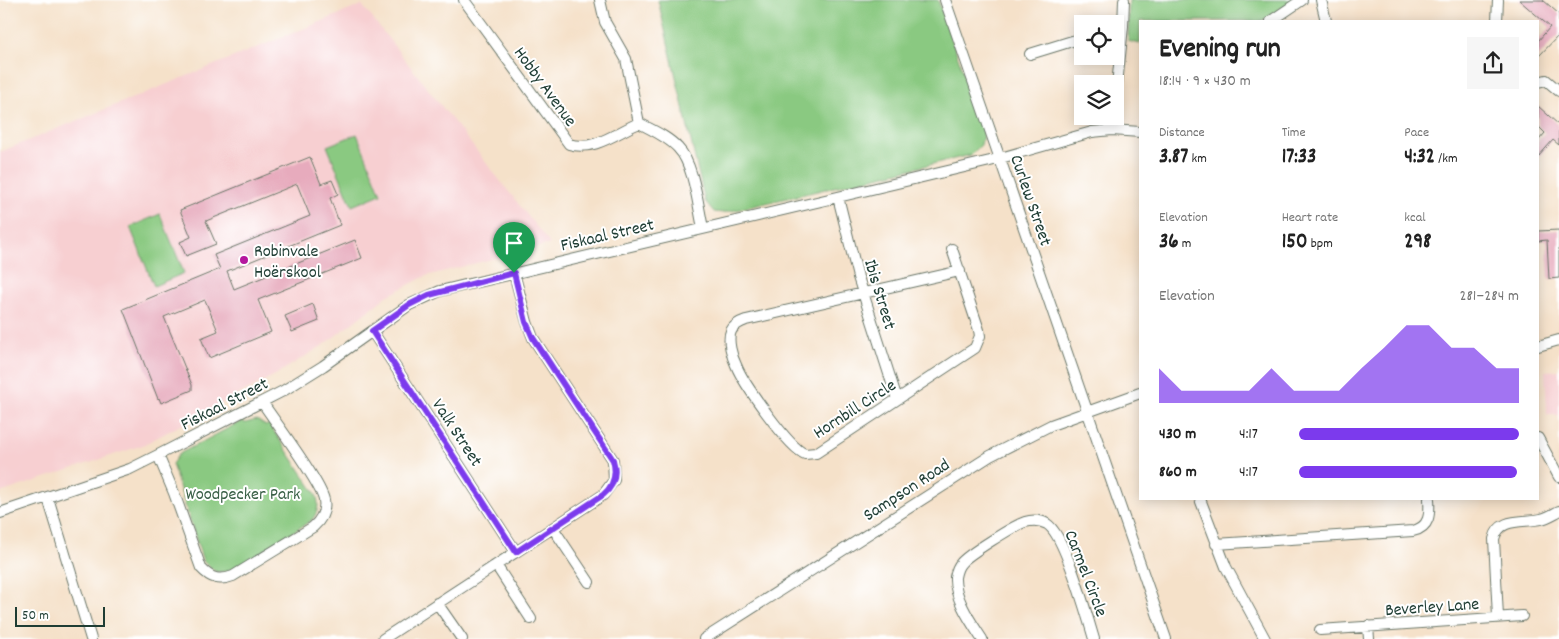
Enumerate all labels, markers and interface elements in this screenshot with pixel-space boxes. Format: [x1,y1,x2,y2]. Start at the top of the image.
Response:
map controls [1074,15,1124,125]
button: locate [1074,15,1124,65]
text: Evening run [1159,31,1281,71]
button: share [1467,37,1519,89]
street label: Hobby Avenue [506,42,582,133]
text: 18:14 · 9 × 430 m [1159,70,1251,93]
button: layers [1074,75,1124,125]
text: Distance [1159,123,1205,143]
text: Time [1282,123,1306,143]
text: Pace [1404,123,1429,143]
text: 3.87 [1159,143,1188,173]
text: 17:33 [1282,143,1316,173]
text: 4:32 [1404,143,1435,173]
text: km [1188,149,1207,169]
text: /km [1435,149,1458,169]
street label: Curlew Street [1002,152,1057,250]
text: Elevation [1159,208,1208,228]
text: Heart rate [1282,208,1338,228]
text: kcal [1404,208,1426,228]
street label: Fiskaal Street [558,213,657,259]
pin [493,222,535,273]
text: 36 [1159,228,1179,258]
text: 150 [1282,228,1307,258]
text: 298 [1404,228,1432,258]
icon: arrive [500,229,528,257]
text: m [1179,234,1191,254]
text: bpm [1307,234,1333,254]
place label: Robinvale Hoërskool [254,240,322,286]
marker: Robinvale Hoërskool [238,254,250,266]
street label: Ibis Street [856,257,901,333]
text: Elevation [1159,285,1215,308]
text: 281–284 m [1459,285,1519,308]
street label: Fiskaal Street [177,372,274,438]
street label: Hornbill Circle [809,374,902,446]
street label: Valk Street [425,394,487,473]
text: 430 m [1159,423,1196,446]
text: 4:17 [1239,423,1258,446]
street label: Sampson Road [859,454,956,528]
text: 860 m [1159,461,1197,484]
text: 4:17 [1239,461,1258,484]
park label: Woodpecker Park [185,483,301,508]
street label: Carmel Circle [1057,527,1113,621]
street label: Beverley Lane [1384,593,1480,624]
scale bar [15,604,105,627]
text: 50 m [22,606,49,626]

